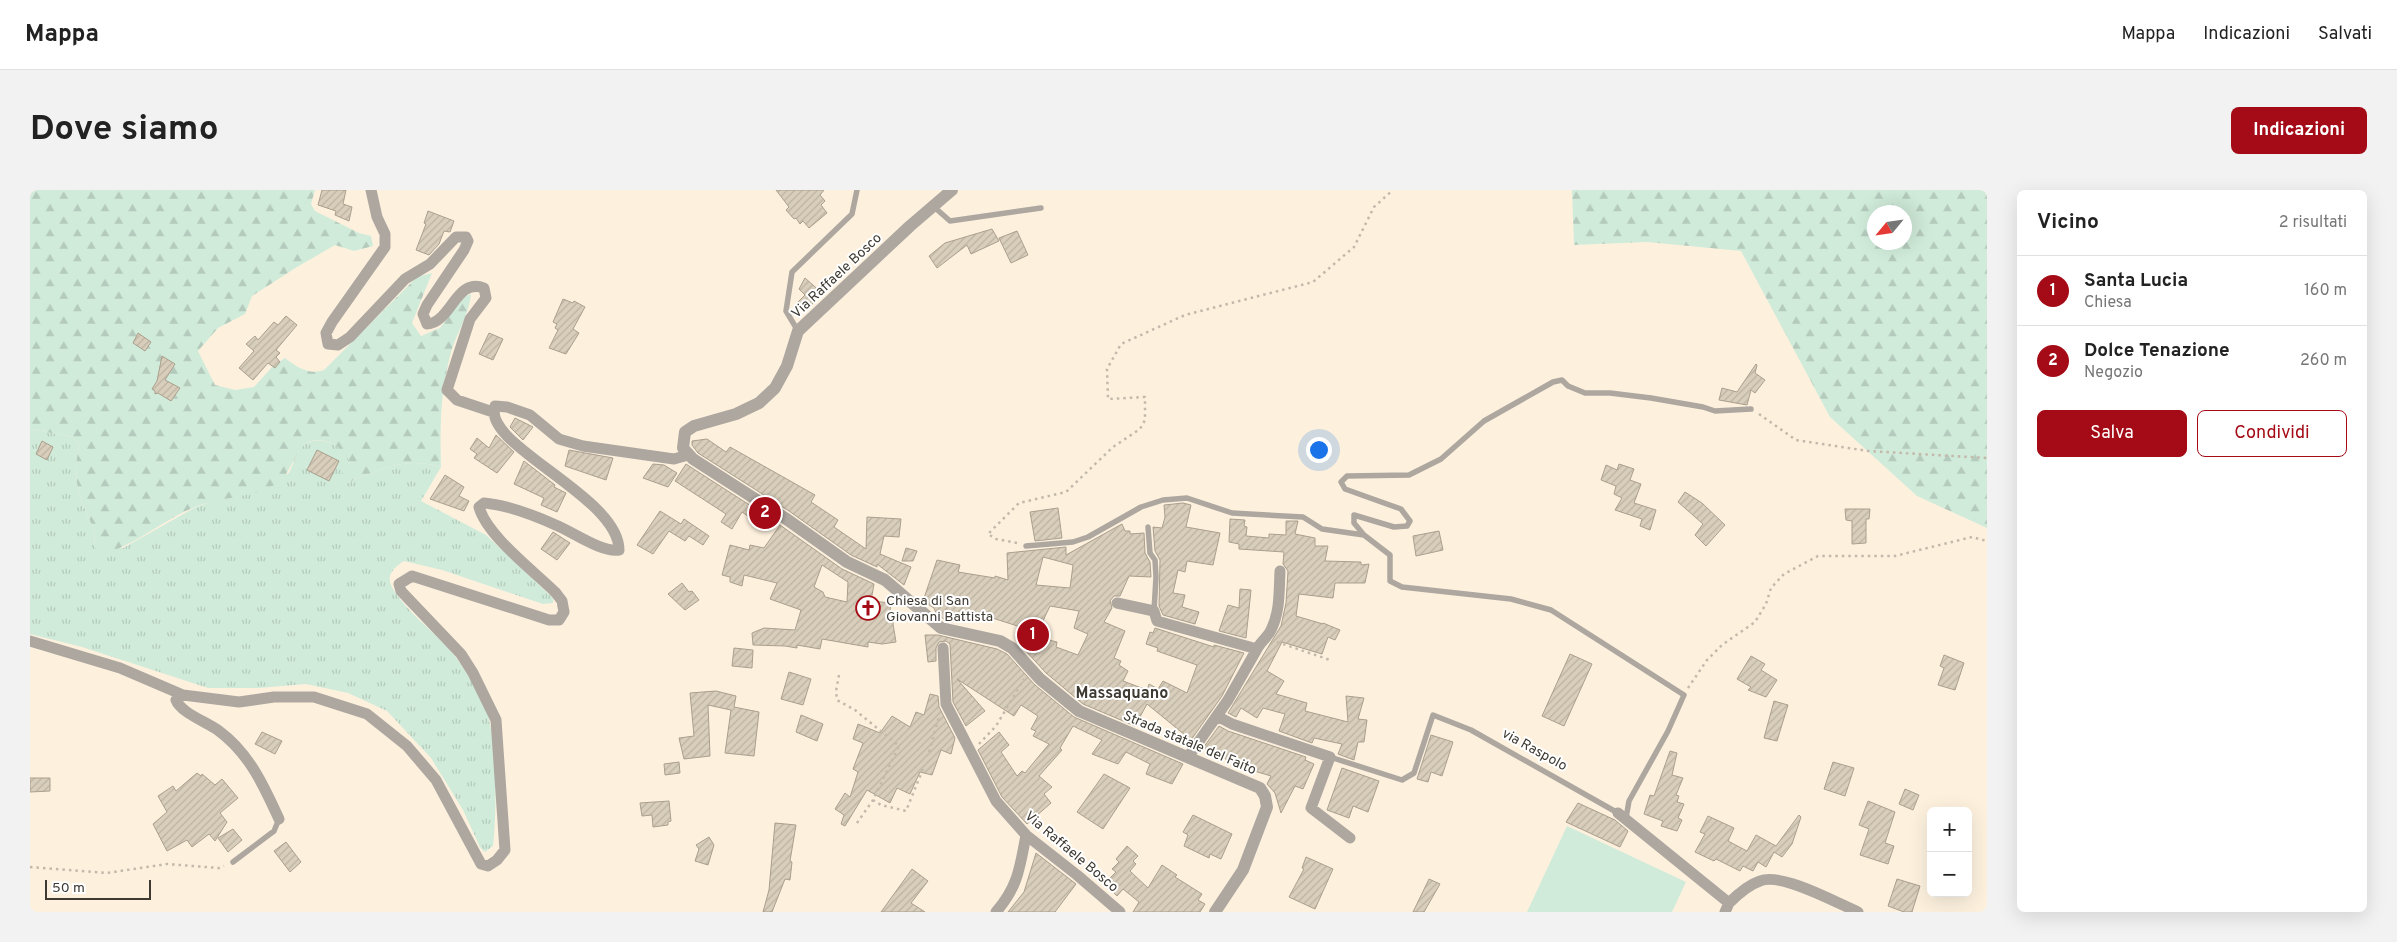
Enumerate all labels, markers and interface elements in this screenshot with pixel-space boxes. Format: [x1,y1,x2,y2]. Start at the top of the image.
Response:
text: Mappa [25,20,99,50]
text: Mappa [2122,23,2175,46]
text: Indicazioni [2203,23,2290,46]
text: Salvati [2318,23,2372,46]
button: Indicazioni [2231,107,2367,154]
text: Dove siamo [30,108,219,152]
north arrow [1867,205,1912,250]
text: Vicino [2037,209,2099,236]
text: 2 risultati [2279,213,2347,233]
street label: Via Raffaele Bosco [788,230,886,322]
text: Santa Lucia [2084,269,2188,293]
text: 1 [2050,281,2056,301]
text: 160 m [2304,281,2347,301]
text: Chiesa [2084,293,2132,313]
text: Dolce Tenazione [2084,339,2230,363]
text: 2 [2048,351,2058,371]
text: 260 m [2300,351,2347,371]
text: Negozio [2084,363,2143,383]
button: Salva [2037,410,2187,457]
button: Condividi [2197,410,2347,457]
your location [1306,437,1332,463]
pin: 2 [749,494,781,532]
place label: Chiesa di San Giovanni Battista [886,593,993,626]
church icon: Chiesa di San Giovanni Battista [855,595,881,621]
pin: 1 [1017,616,1049,654]
district label: Massaquano [1076,684,1168,704]
street label: Strada statale del Faito [1120,708,1259,779]
street label: via Raspolo [1499,725,1570,775]
map controls [1927,807,1972,897]
button: + [1927,807,1972,852]
street label: Via Raffaele Bosco [1021,808,1122,896]
button: − [1927,852,1972,897]
scale bar [45,877,151,900]
text: 50 m [52,880,85,897]

